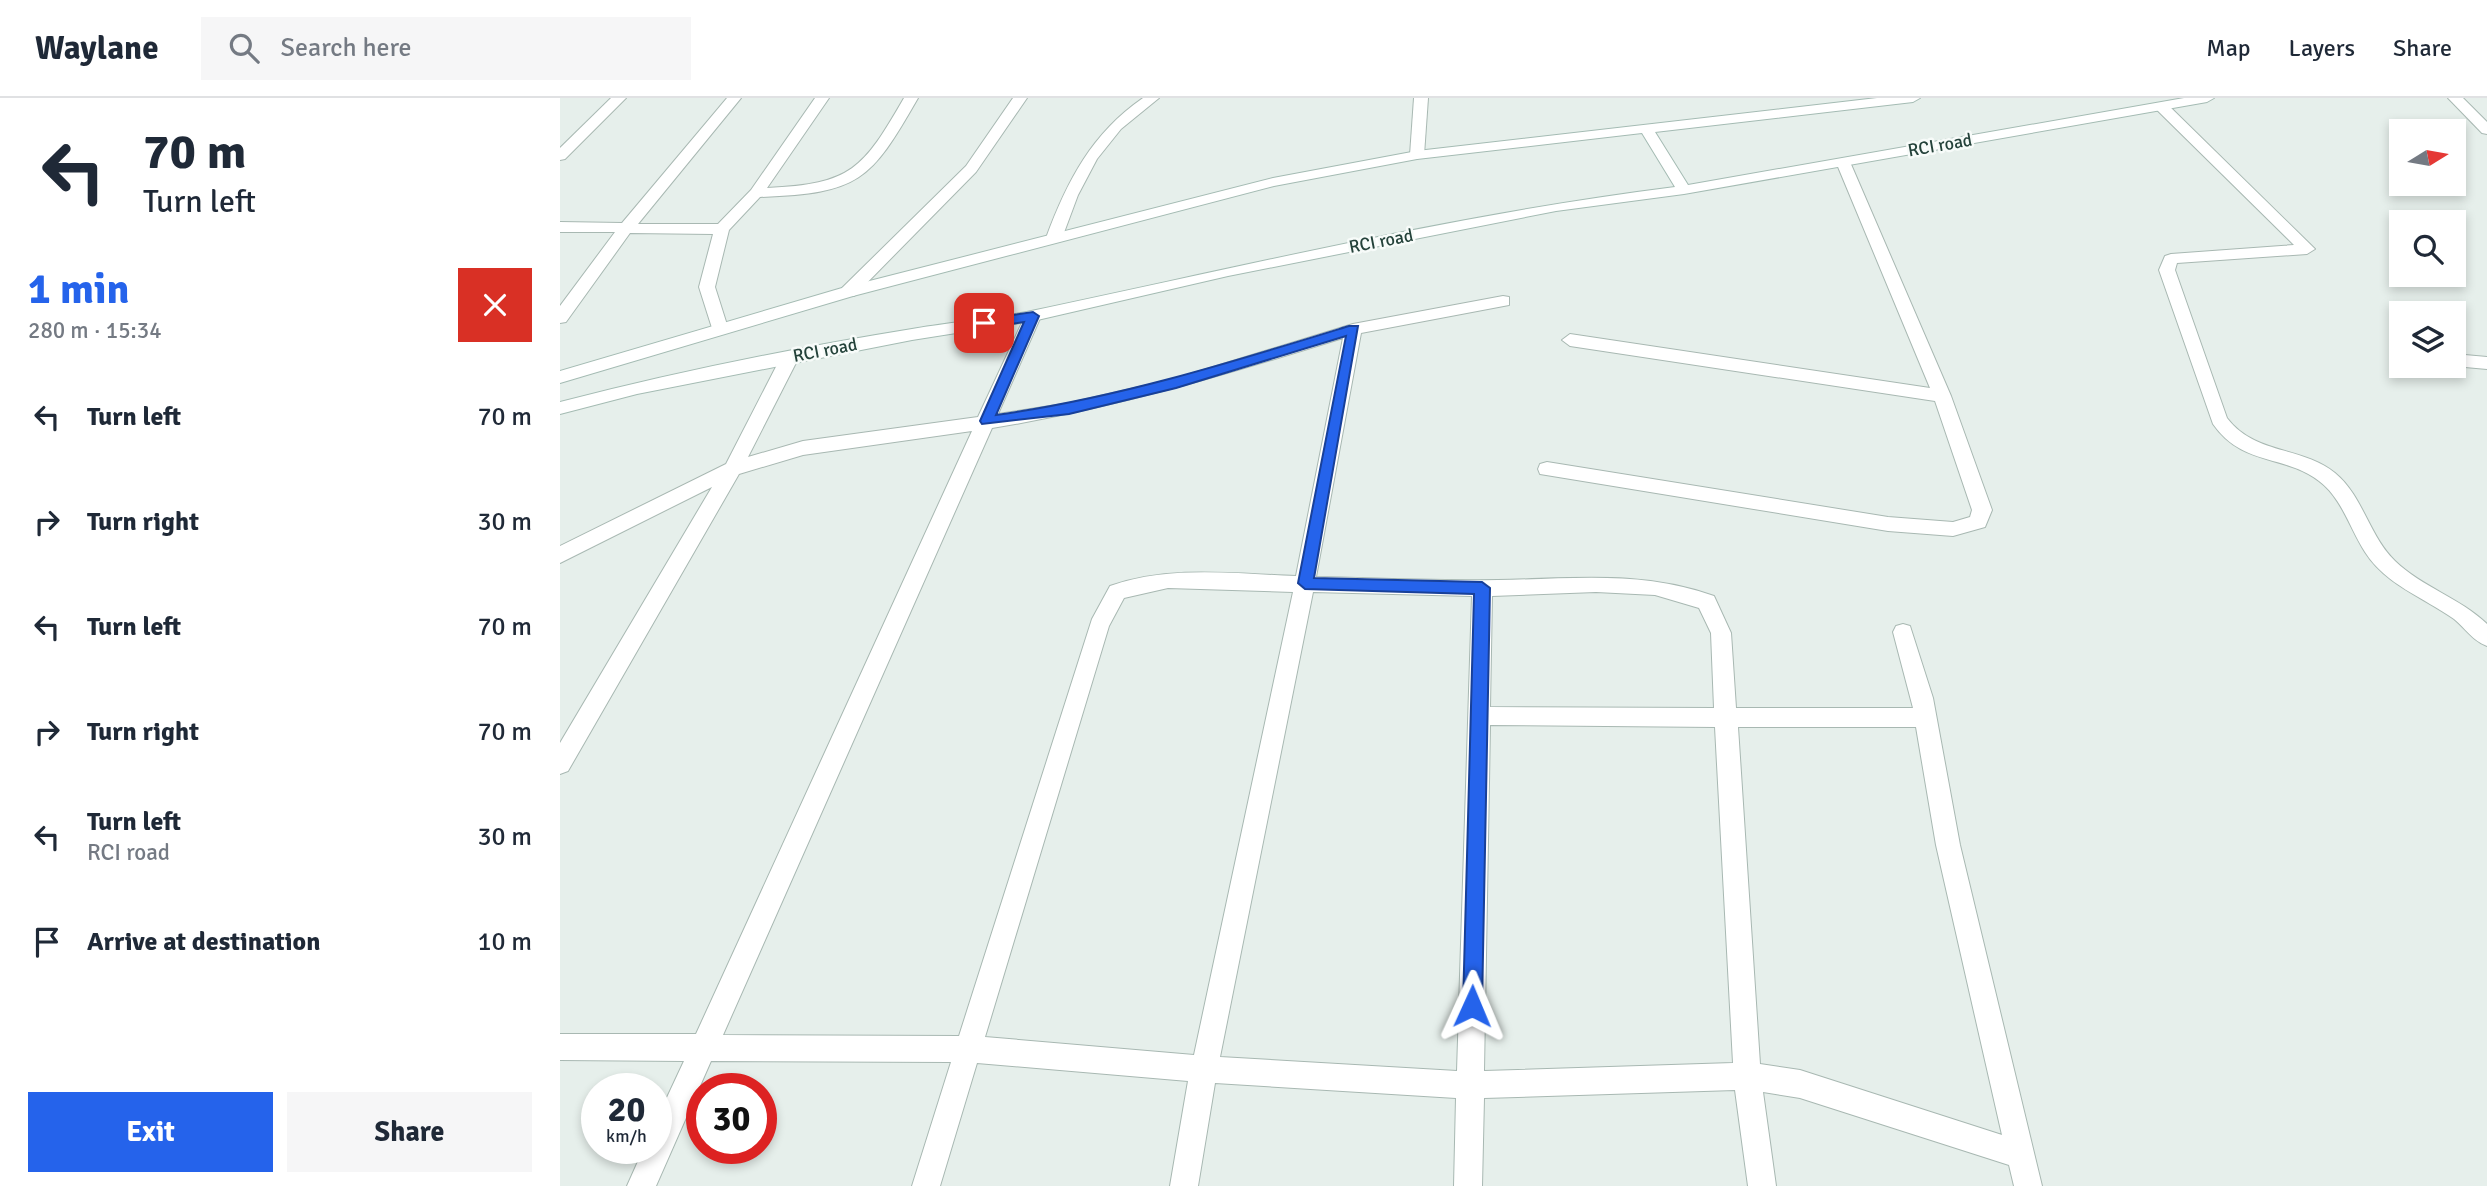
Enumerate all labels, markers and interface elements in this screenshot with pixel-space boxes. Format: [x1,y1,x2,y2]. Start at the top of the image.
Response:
search box [201,17,691,80]
text: Waylane [35,28,159,69]
icon: search [225,29,263,67]
text: Search here [281,32,412,64]
text: Map [2206,33,2251,63]
text: Layers [2289,33,2355,63]
text: Share [2393,33,2452,63]
north arrow [2389,119,2466,196]
map controls [2389,119,2466,378]
text: 70 m [143,122,246,182]
icon: left [28,126,119,217]
street label: RCI road [1906,129,1974,161]
text: Turn left [143,182,256,221]
button: search [2389,210,2466,287]
street label: RCI road [1347,224,1415,258]
text: 1 min [28,264,129,315]
button: close [458,268,532,342]
pin [954,293,1014,353]
button: layers [2389,301,2466,378]
icon: arrive [965,304,1003,342]
text: 280 m · 15:34 [28,316,162,345]
street label: RCI road [791,333,859,367]
icon: left [28,398,66,436]
text: Turn left [87,401,181,433]
text: 70 m [477,401,532,433]
icon: right [28,503,66,541]
text: Turn right [87,506,199,538]
text: 30 m [477,506,532,538]
icon: left [28,608,66,646]
text: Turn left [87,611,181,643]
text: 70 m [477,611,532,643]
icon: right [28,713,66,751]
text: Turn right [87,716,199,748]
text: 70 m [477,716,532,748]
text: Turn left [87,806,181,838]
icon: left [28,818,66,856]
text: 30 m [477,821,532,853]
text: RCI road [87,838,170,867]
icon: arrive [28,923,66,961]
text: Arrive at destination [87,926,320,958]
text: 10 m [477,926,532,958]
position arrow [1435,969,1509,1043]
speed limit sign: 30 [686,1073,777,1164]
text: 20 [608,1088,645,1131]
button: Exit [28,1092,273,1172]
button: Share [287,1092,532,1172]
text: km/h [606,1125,647,1147]

